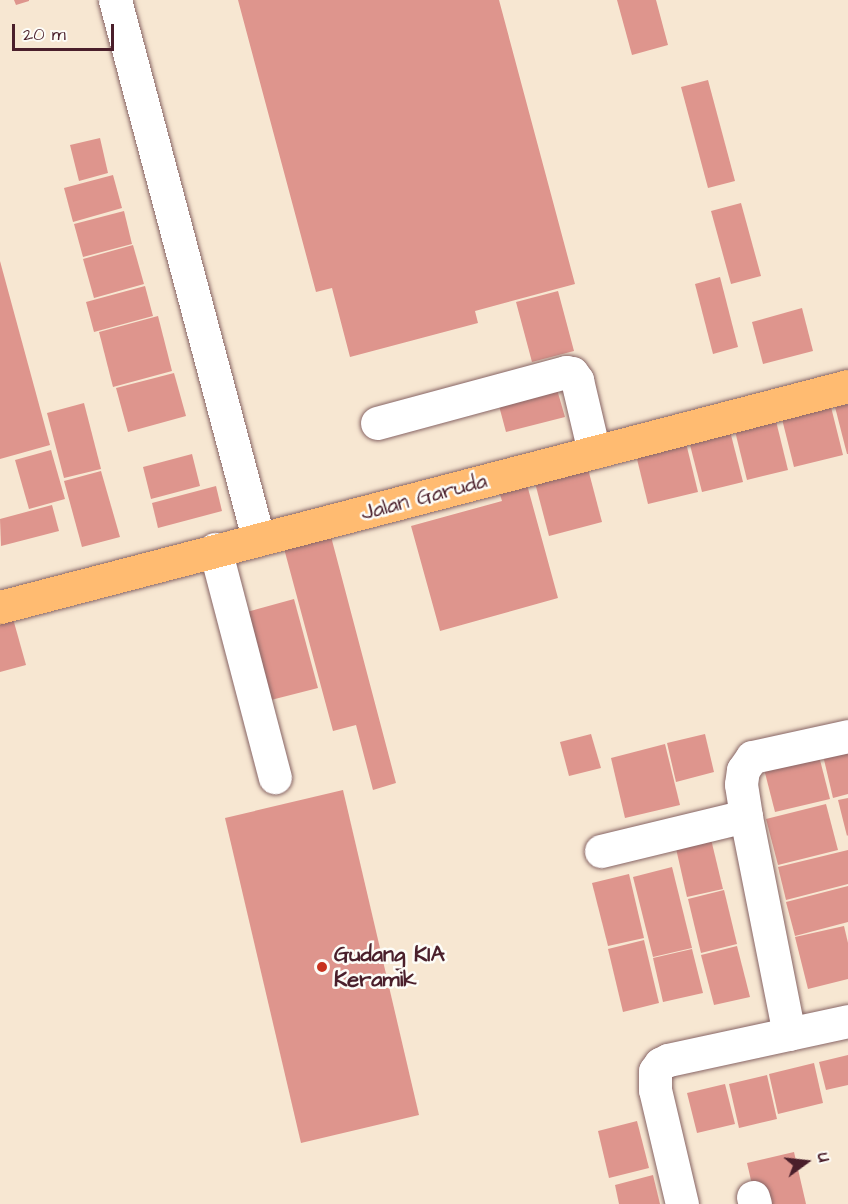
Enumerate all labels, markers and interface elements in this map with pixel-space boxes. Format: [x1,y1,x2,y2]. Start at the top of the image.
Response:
scale bar [15,12,117,50]
text: 20 m [23,22,66,47]
street label: Jalan Garuda [358,467,490,527]
place label: Gudang KIA Keramik [334,941,445,992]
marker: Gudang KIA Keramik [315,960,329,974]
north arrow [776,1132,836,1192]
text: U [812,1150,835,1165]

